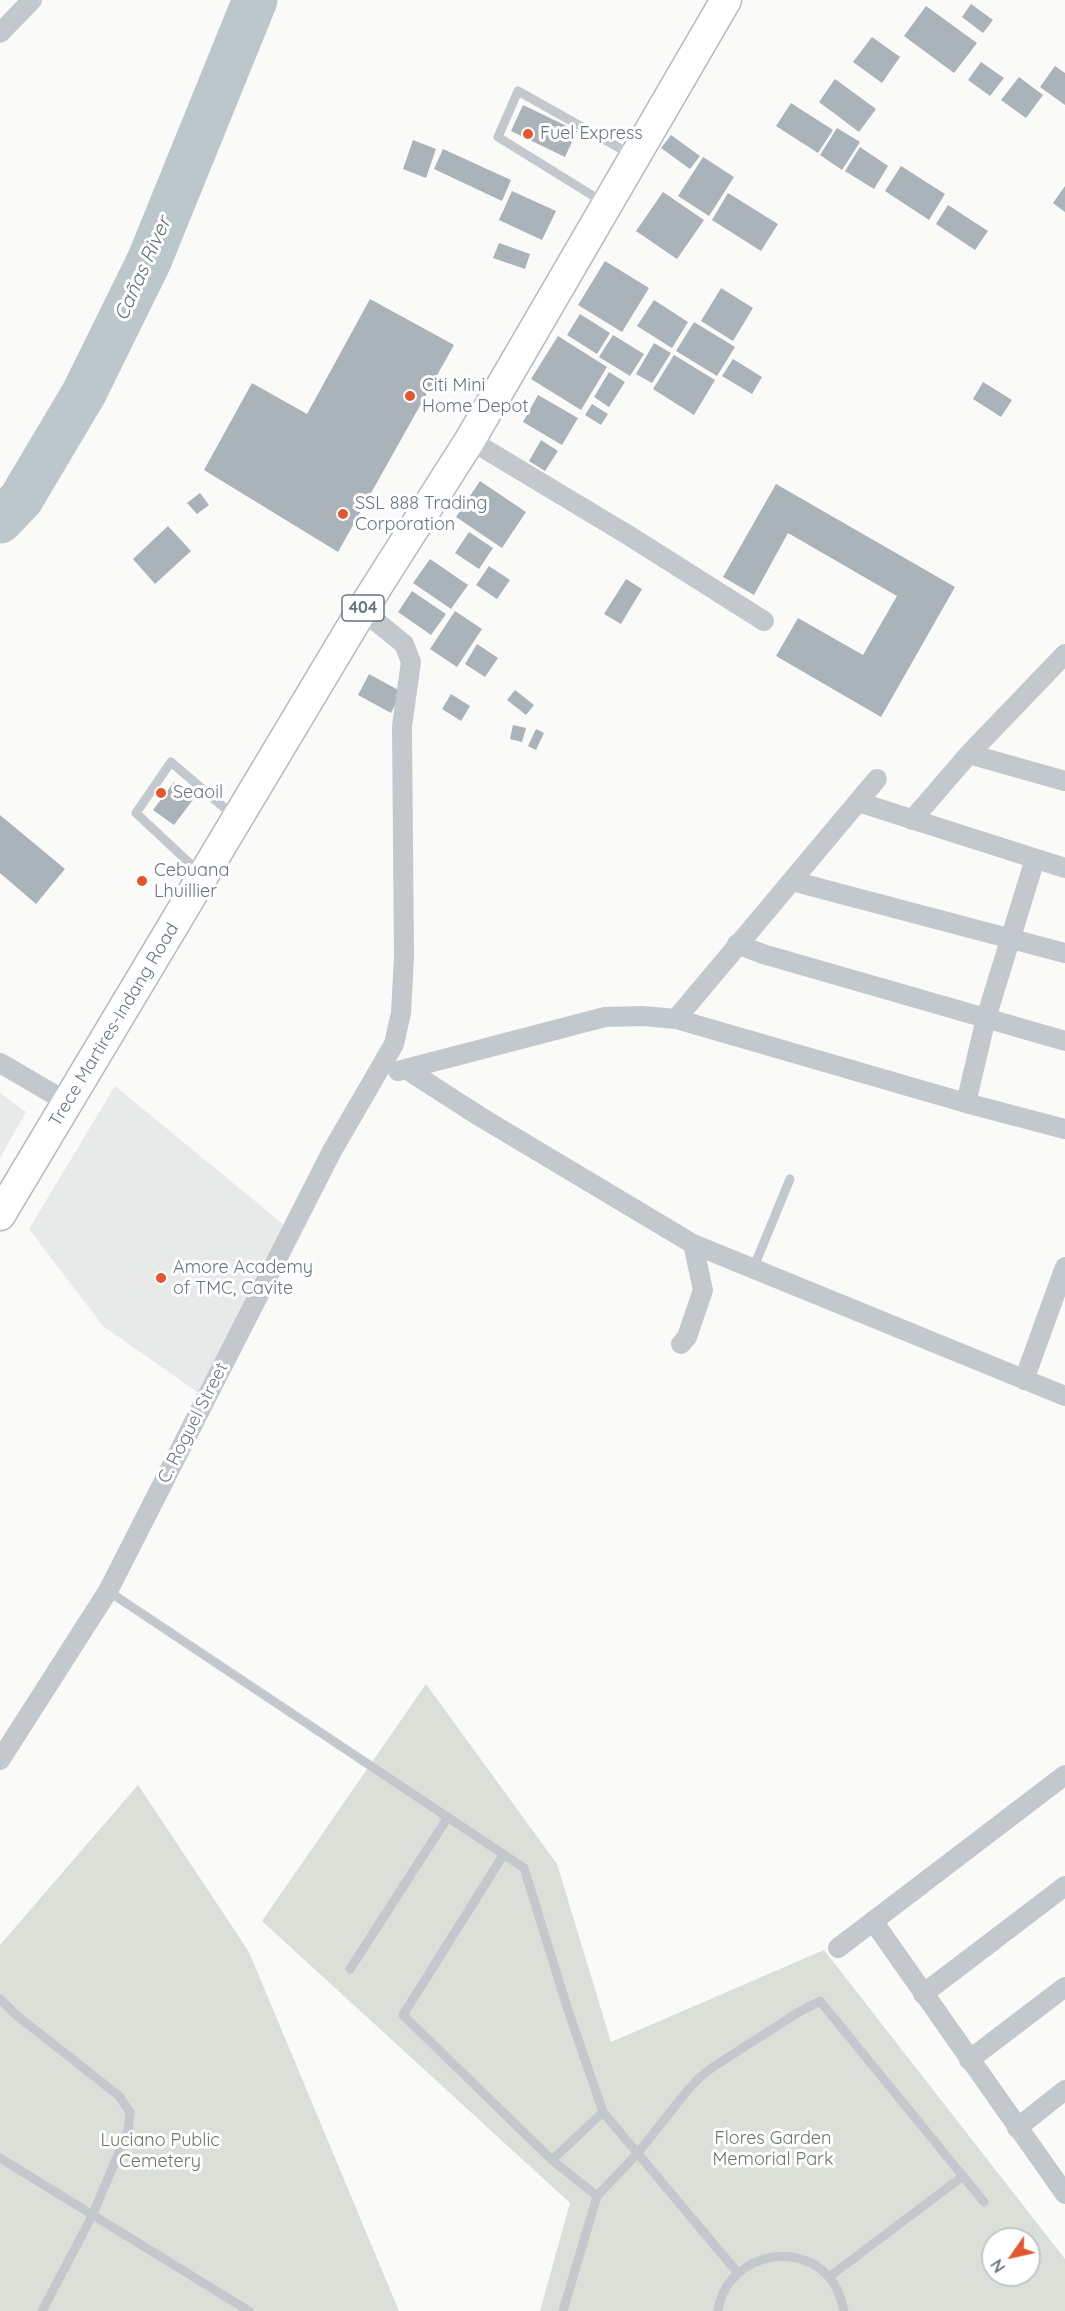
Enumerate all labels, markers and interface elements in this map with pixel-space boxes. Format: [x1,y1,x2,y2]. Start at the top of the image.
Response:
place label: Fuel Express [540,123,643,145]
marker: Fuel Express [521,127,535,141]
water label: Cañas River [109,213,177,325]
place label: Citi Mini Home Depot [422,375,528,418]
marker: Citi Mini Home Depot [403,389,417,403]
place label: SSL 888 Trading Corporation [355,493,488,536]
marker: SSL 888 Trading Corporation [336,507,350,521]
road number: 404 [342,595,384,621]
place label: Seaoil [173,782,223,804]
marker: Seaoil [154,786,168,800]
place label: Cebuana Lhuillier [154,860,229,902]
marker: Cebuana Lhuillier [135,874,149,888]
street label: Trece Martires-Indang Road [45,919,183,1131]
place label: Amore Academy of TMC, Cavite [173,1257,313,1300]
marker: Amore Academy of TMC, Cavite [154,1271,168,1285]
street label: C. Roguel Street [153,1359,233,1487]
park label: Flores Garden Memorial Park [712,2128,834,2170]
park label: Luciano Public Cemetery [100,2130,220,2172]
north arrow [981,2227,1041,2287]
text: N [986,2255,1009,2276]

